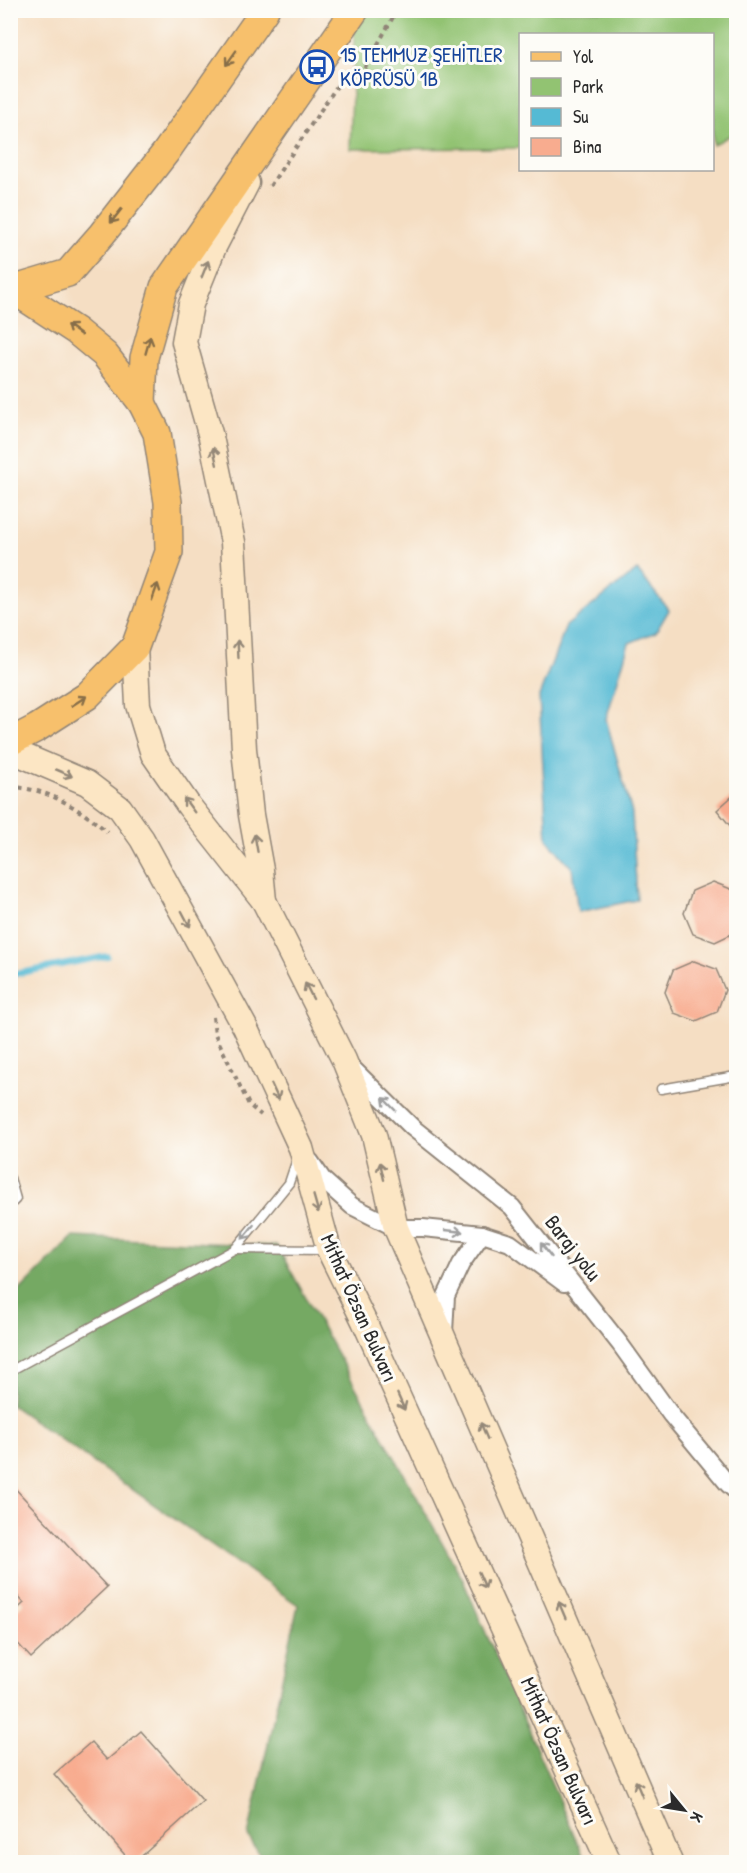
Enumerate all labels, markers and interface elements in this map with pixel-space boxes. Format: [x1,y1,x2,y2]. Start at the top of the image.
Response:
legend [519,33,714,171]
place label: 15 TEMMUZ ŞEHİTLER KÖPRÜSÜ 1B [340,40,503,93]
text: Yol [573,44,593,69]
bus stop icon: 15 TEMMUZ ŞEHİTLER KÖPRÜSÜ 1B [299,49,335,85]
one-way arrow [225,50,237,66]
text: Park [573,74,604,99]
text: Su [573,104,588,129]
text: Bina [573,134,601,159]
one-way arrow [109,207,122,223]
one-way arrow [200,260,211,278]
one-way arrow [66,323,82,336]
one-way arrow [143,336,154,355]
one-way arrow [209,447,220,466]
one-way arrow [150,583,161,602]
one-way arrow [232,639,243,659]
one-way arrow [70,695,87,707]
one-way arrow [55,768,73,779]
one-way arrow [182,798,195,814]
one-way arrow [250,834,261,853]
one-way arrow [181,909,192,927]
one-way arrow [303,982,315,1000]
one-way arrow [270,1082,281,1100]
one-way arrow [381,1096,396,1111]
one-way arrow [376,1162,388,1181]
one-way arrow [311,1194,323,1213]
street label: Baraj yolu [538,1209,609,1287]
one-way arrow [242,1224,255,1240]
one-way arrow [443,1226,463,1237]
street label: Mithat Özsan Bulvarı [314,1229,405,1386]
one-way arrow [540,1242,553,1258]
one-way arrow [396,1393,408,1411]
one-way arrow [478,1423,489,1441]
one-way arrow [476,1570,488,1588]
one-way arrow [555,1602,567,1620]
street label: Mithat Özsan Bulvarı [514,1672,605,1829]
north arrow [654,1780,714,1840]
one-way arrow [633,1781,644,1799]
text: K [685,1808,709,1827]

